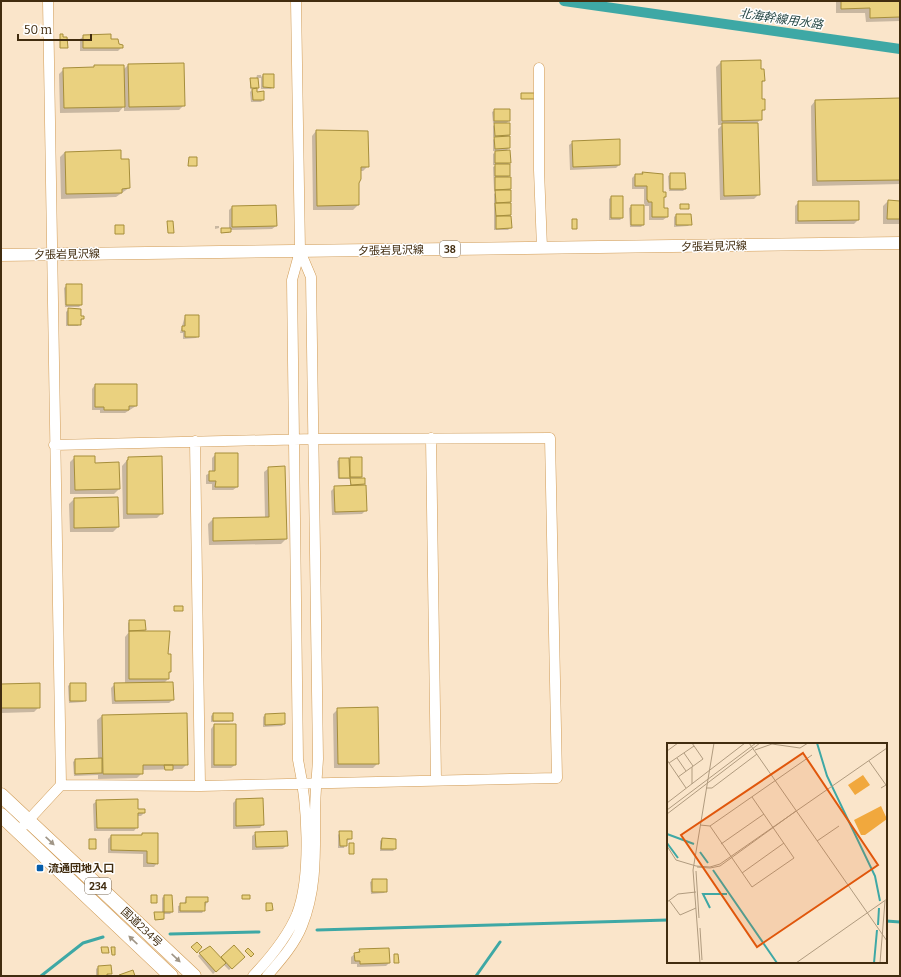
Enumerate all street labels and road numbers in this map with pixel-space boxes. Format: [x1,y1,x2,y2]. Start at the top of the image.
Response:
street label: 夕張岩見沢線 [681,239,747,254]
road number: 38 [440,241,460,257]
street label: 夕張岩見沢線 [358,243,424,258]
street label: 夕張岩見沢線 [34,247,100,262]
road number: 234 [85,878,111,894]
street label: 国道234号 [118,905,165,950]

